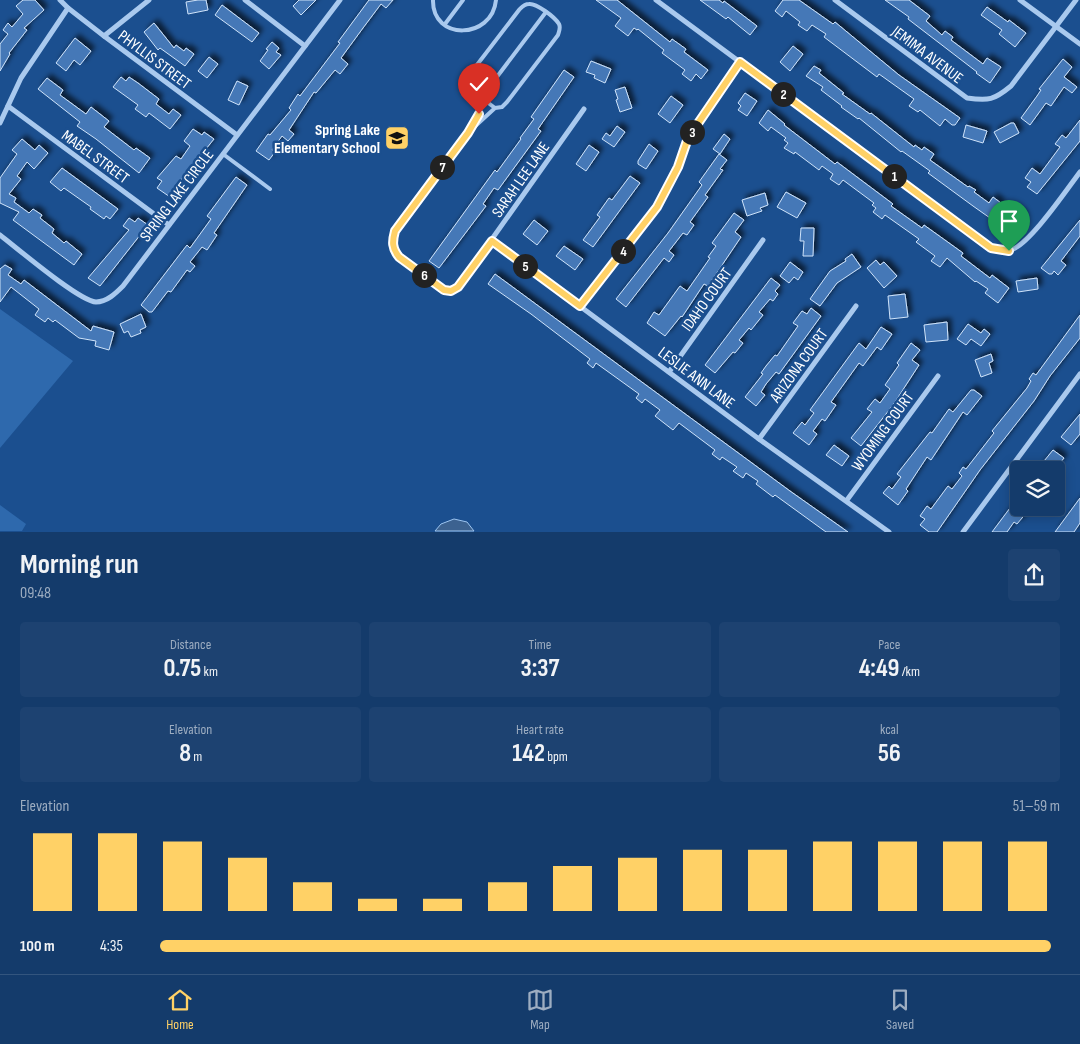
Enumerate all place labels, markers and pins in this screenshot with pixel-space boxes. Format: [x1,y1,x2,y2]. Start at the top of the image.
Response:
pin [458,63,500,114]
pin: 2 [770,82,796,106]
pin: 3 [680,120,704,144]
place label: Spring Lake Elementary School [274,121,380,158]
school or university icon: Spring Lake Elementary School [384,125,410,151]
pin: 7 [430,154,454,180]
pin: 1 [882,164,906,188]
pin [988,200,1030,251]
pin: 4 [610,238,636,264]
pin: 5 [512,254,538,278]
pin: 6 [412,262,436,288]

